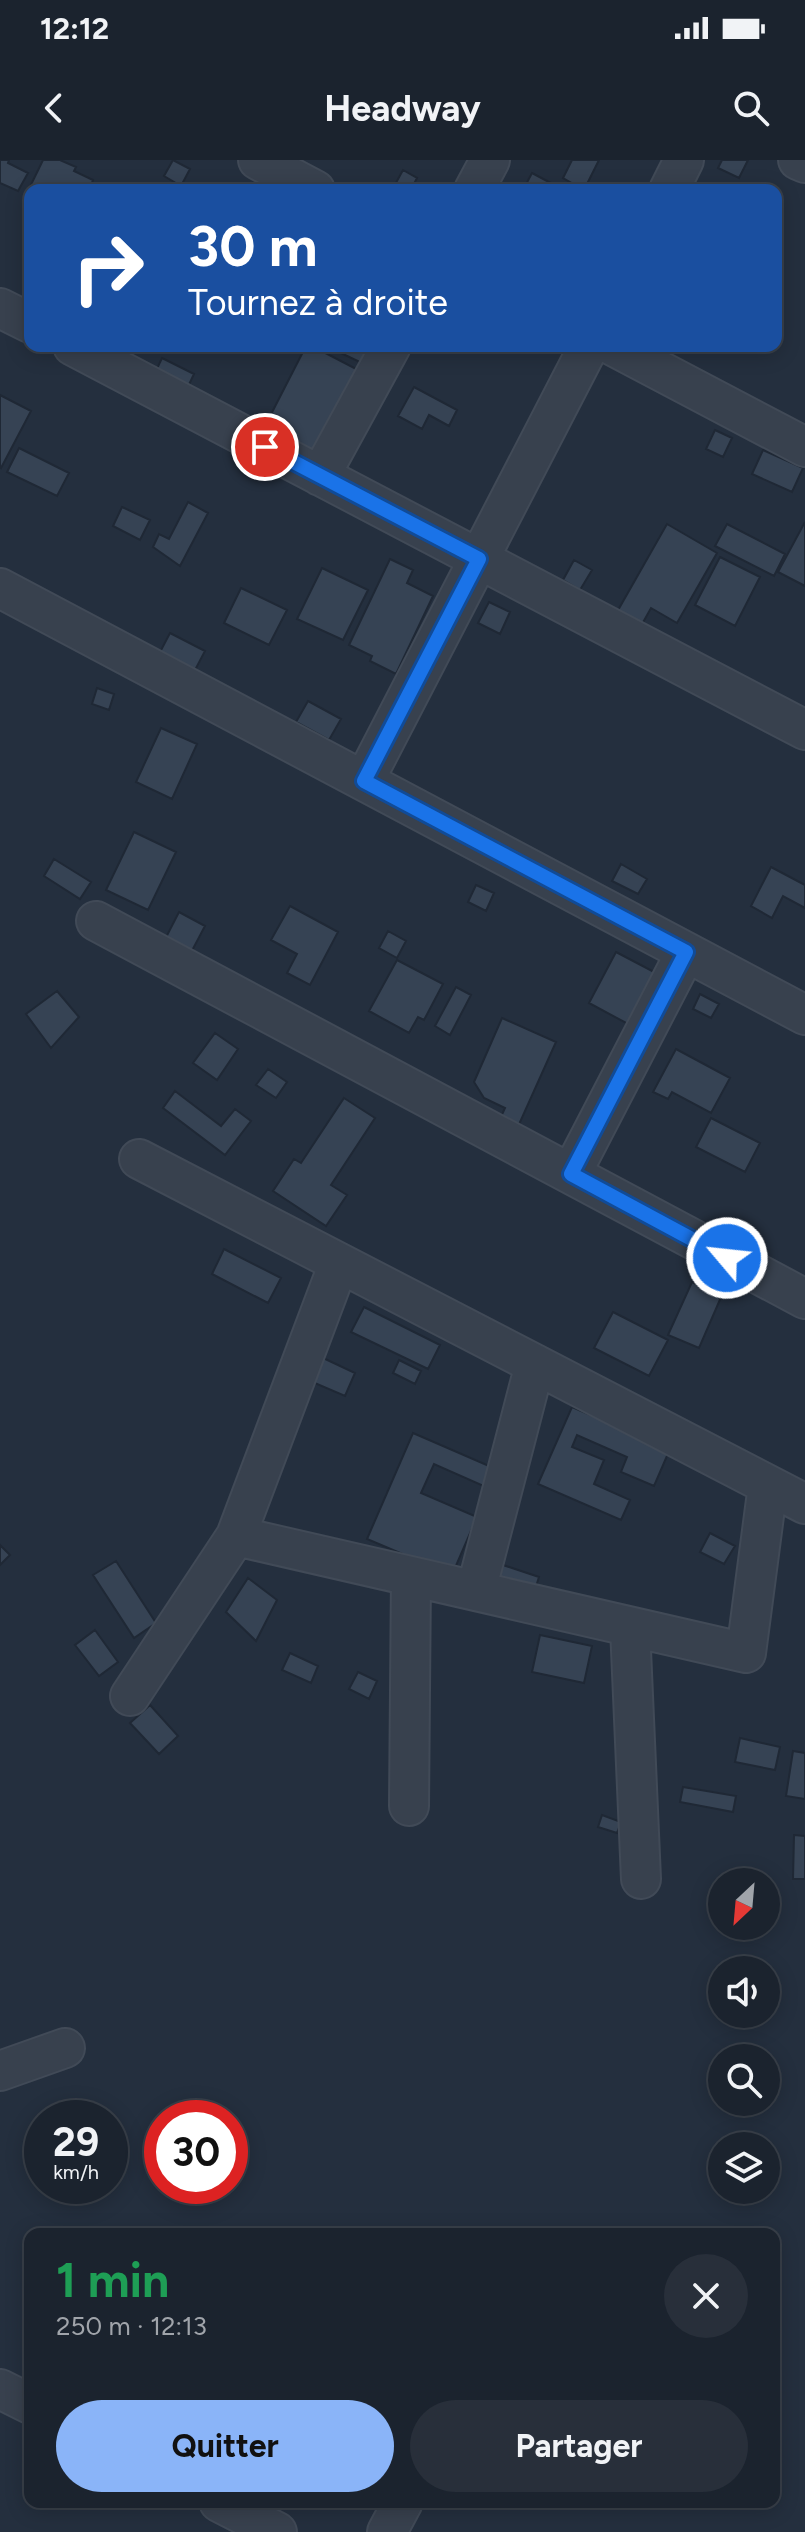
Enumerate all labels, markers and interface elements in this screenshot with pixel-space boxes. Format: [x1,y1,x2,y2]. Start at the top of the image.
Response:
text: 12:12 [40,10,109,47]
icon: back [32,86,76,130]
icon: search [729,86,773,130]
text: Headway [324,87,481,130]
text: 30 m [188,213,318,280]
icon: right [56,216,160,320]
text: Tournez à droite [188,281,448,324]
pin [231,413,299,481]
icon: arrive [243,425,287,469]
position arrow [685,1216,769,1300]
north arrow [708,1868,780,1940]
map controls [708,1868,780,2204]
button: sound [708,1956,780,2028]
button: search [708,2044,780,2116]
speed limit sign: 30 [144,2100,248,2204]
text: 29 [53,2118,99,2166]
button: layers [708,2132,780,2204]
text: km/h [53,2160,99,2184]
text: 1 min [56,2251,169,2309]
button: close [664,2254,748,2338]
text: 250 m · 12:13 [56,2310,207,2342]
button: Quitter [56,2400,394,2492]
button: Partager [410,2400,748,2492]

